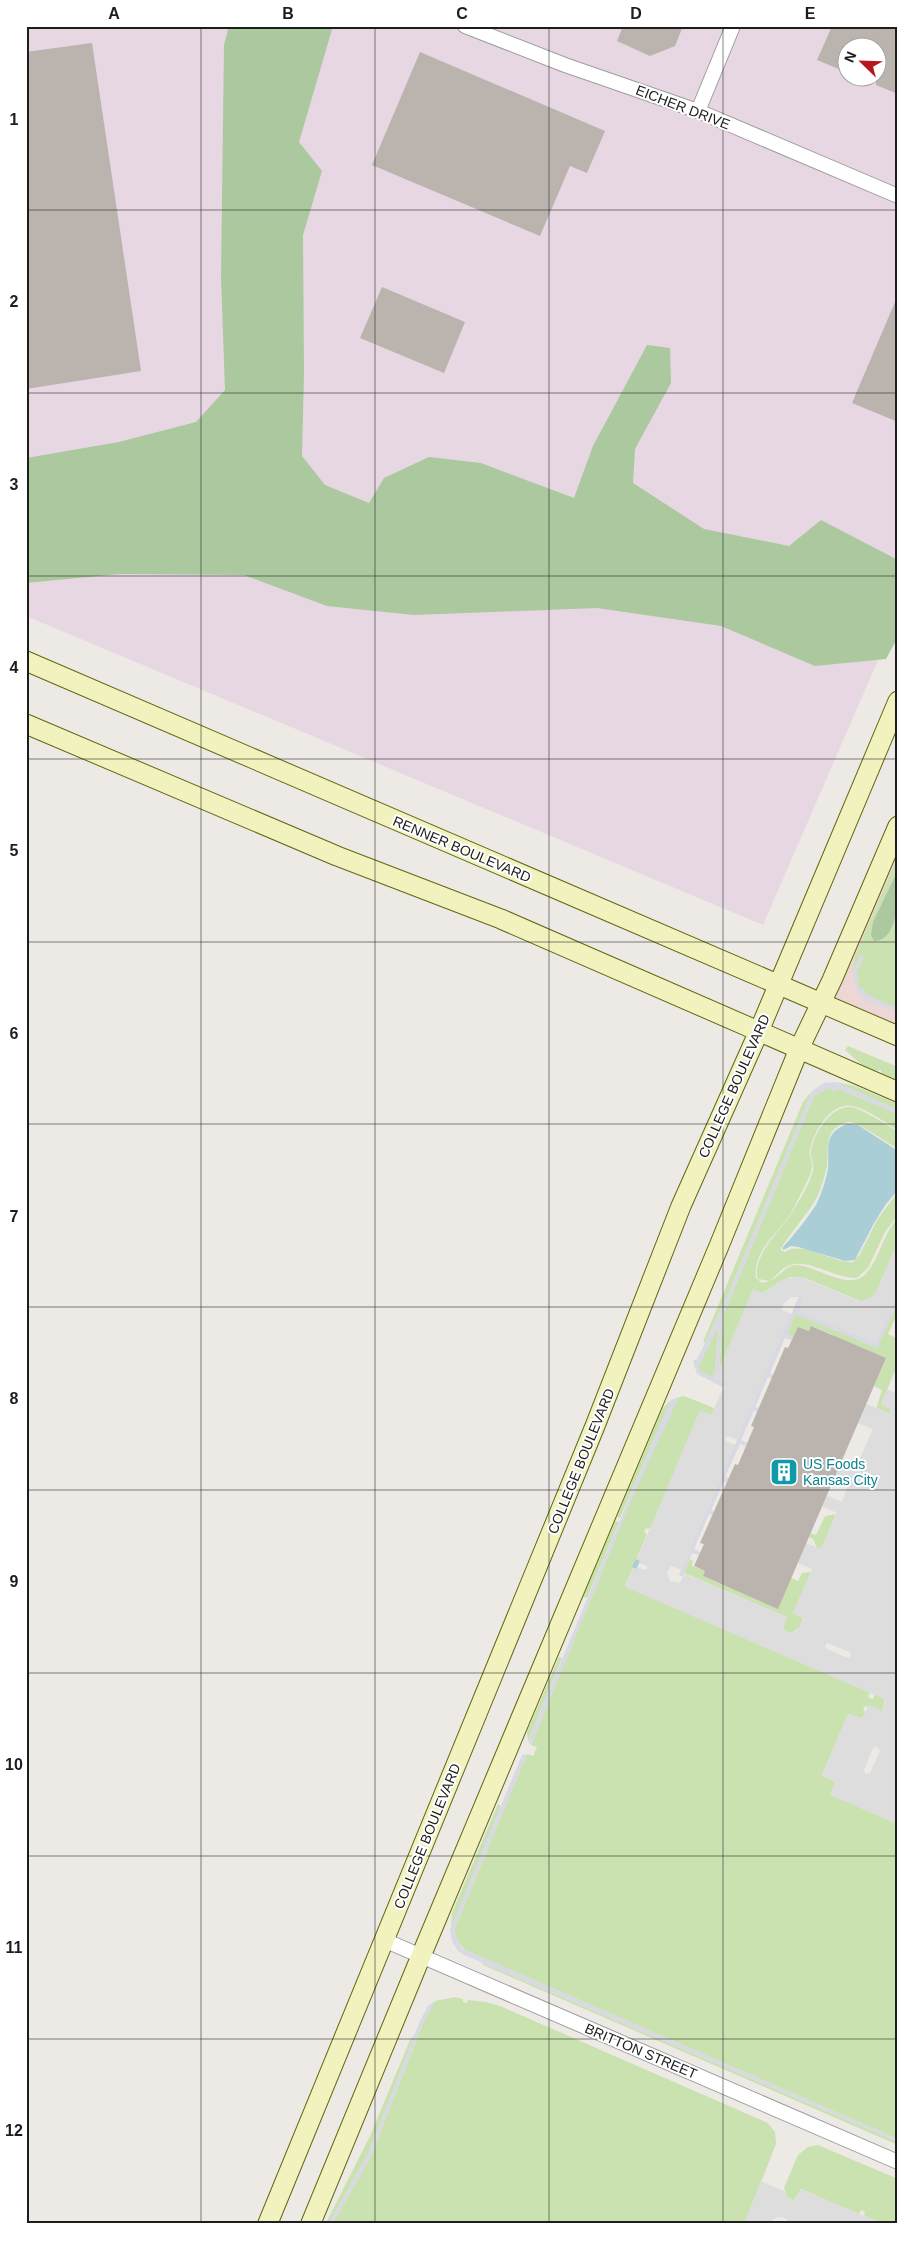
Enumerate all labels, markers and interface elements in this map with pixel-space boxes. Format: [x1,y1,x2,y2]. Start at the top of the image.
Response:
text: A [108,5,120,22]
text: B [282,5,294,22]
text: C [456,5,468,22]
text: D [630,5,642,22]
text: E [805,5,816,22]
north arrow [836,38,886,88]
text: N [841,49,859,65]
street label: EICHER DRIVE [634,82,732,132]
text: 1 [10,111,19,128]
text: 2 [10,293,19,310]
text: 3 [10,476,19,493]
text: 4 [10,659,19,676]
street label: RENNER BOULEVARD [391,813,533,885]
text: 5 [10,842,19,859]
street label: COLLEGE BOULEVARD [695,1012,773,1160]
text: 6 [10,1025,19,1042]
text: 7 [10,1208,19,1225]
street label: COLLEGE BOULEVARD [544,1386,618,1536]
text: 8 [10,1390,19,1407]
place label: US Foods Kansas City [803,1456,878,1488]
building icon: US Foods Kansas City [769,1457,799,1487]
text: 9 [10,1573,19,1590]
text: 10 [5,1756,23,1773]
street label: COLLEGE BOULEVARD [390,1761,464,1911]
text: 11 [6,1939,23,1956]
street label: BRITTON STREET [583,2020,700,2082]
text: 12 [5,2122,23,2139]

